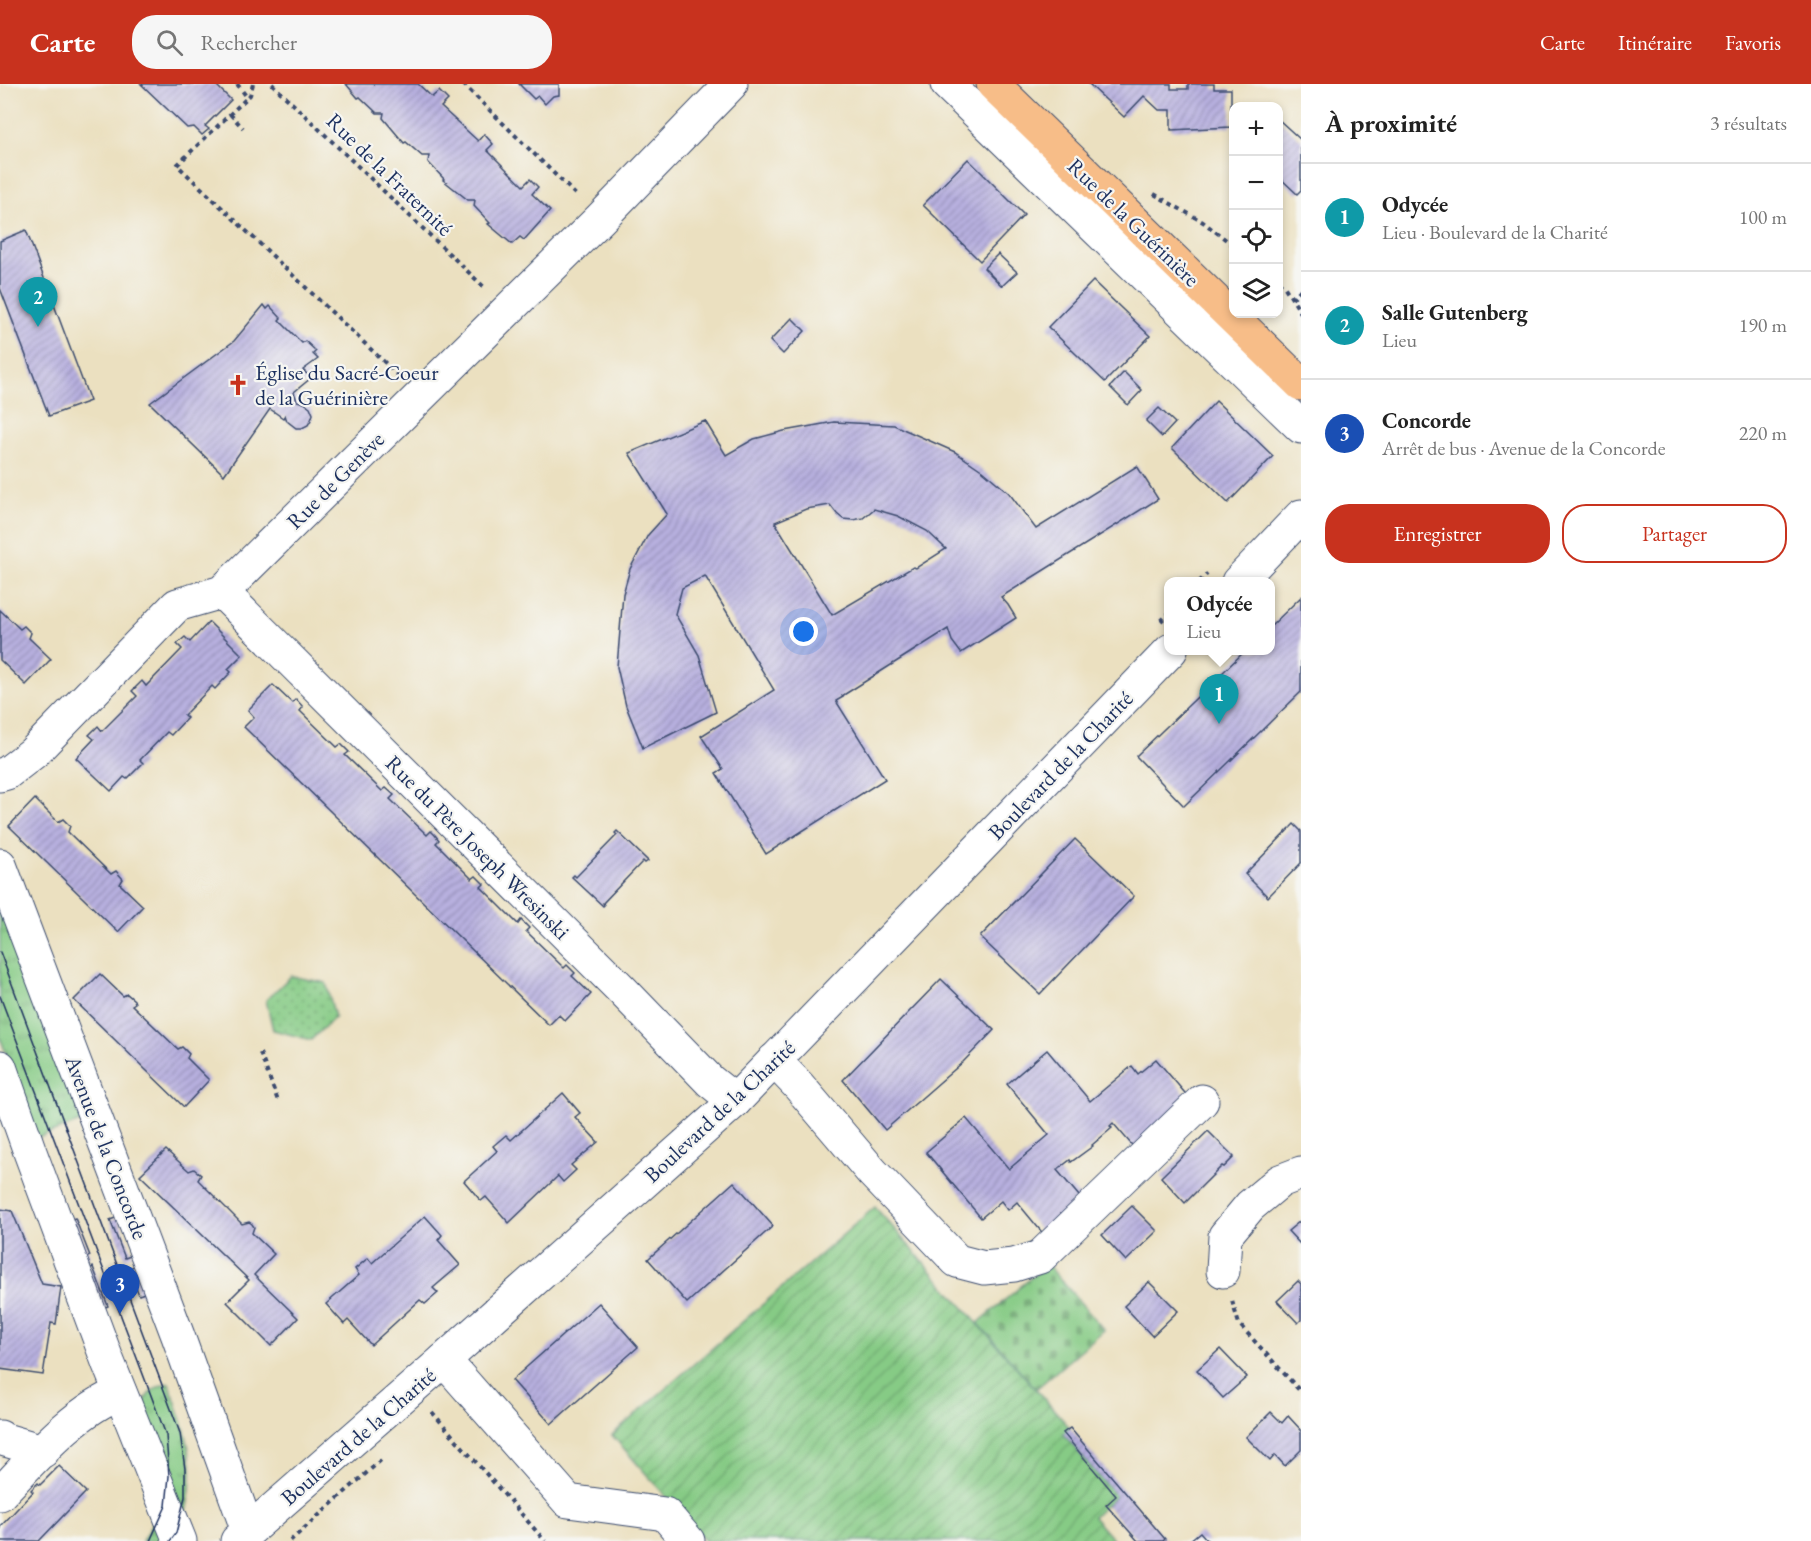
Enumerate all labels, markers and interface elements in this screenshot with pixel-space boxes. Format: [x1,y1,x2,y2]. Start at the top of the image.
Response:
search box [132,15,552,69]
text: Carte [30,24,96,60]
icon: search [153,26,186,59]
text: Rechercher [201,28,297,57]
text: Carte [1540,29,1585,56]
text: Itinéraire [1618,29,1692,56]
text: Favoris [1725,29,1781,56]
map controls [1229,102,1283,318]
button: + [1229,102,1283,156]
street label: Rue de la Fraternité [320,106,460,243]
text: À proximité [1325,106,1457,140]
text: 3 résultats [1710,110,1787,136]
street label: Rue de la Guérinière [1061,152,1206,293]
button: − [1229,156,1283,210]
text: Odycée [1382,190,1448,219]
text: 1 [1339,204,1350,230]
text: 100 m [1739,204,1787,230]
button: locate [1229,210,1283,264]
text: Lieu · Boulevard de la Charité [1382,219,1608,245]
button: layers [1229,264,1283,318]
pin: 2 [18,278,57,327]
text: Salle Gutenberg [1382,298,1528,327]
text: 2 [1339,312,1350,338]
text: 190 m [1739,312,1787,338]
text: Lieu [1382,327,1417,353]
place label: Église du Sacré-Coeur de la Guérinière [255,358,439,412]
church icon: Église du Sacré-Coeur de la Guérinière [226,373,250,397]
text: Concorde [1382,406,1471,435]
text: 3 [1339,420,1350,446]
text: 220 m [1739,420,1787,446]
street label: Rue de Genève [280,425,391,535]
text: Arrêt de bus · Avenue de la Concorde [1382,435,1666,461]
button: Enregistrer [1325,504,1550,563]
button: Partager [1562,504,1787,563]
popup [1164,577,1275,655]
text: Odycée [1186,589,1253,618]
your location [789,617,818,646]
text: Lieu [1186,618,1221,644]
pin: 1 [1200,674,1238,724]
street label: Boulevard de la Charité [982,684,1139,846]
street label: Rue du Père Joseph Wresinski [379,749,576,946]
street label: Boulevard de la Charité [638,1033,801,1189]
street label: Avenue de la Concorde [58,1050,155,1244]
pin: 3 [100,1264,140,1314]
street label: Boulevard de la Charité [275,1361,442,1512]

